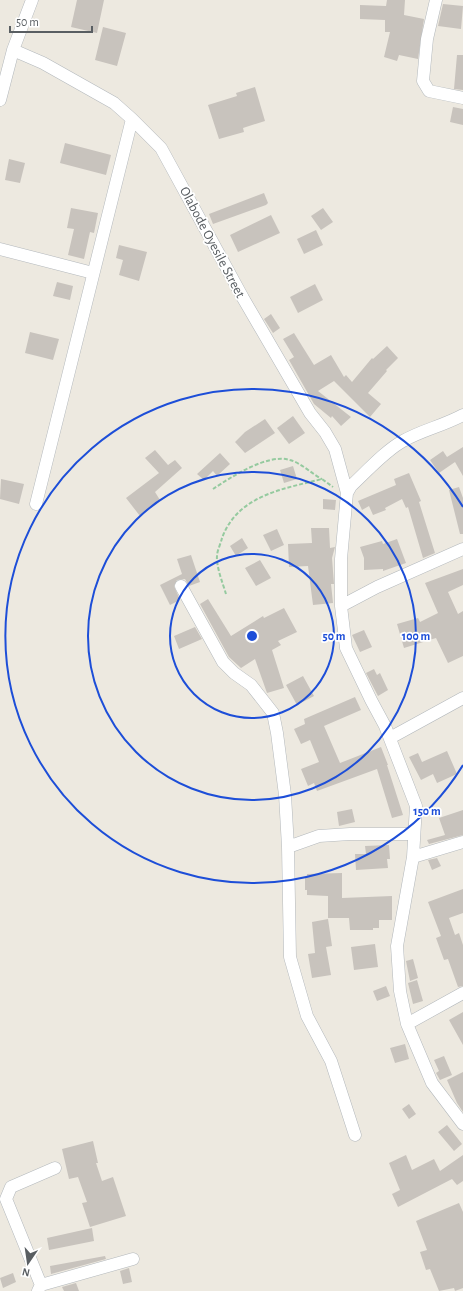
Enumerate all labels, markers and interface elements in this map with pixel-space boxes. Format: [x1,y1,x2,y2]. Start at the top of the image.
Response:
scale bar [10,8,92,34]
text: 50 m [16,16,39,28]
street label: Olabode Oyesile Street [177,185,248,301]
centre of rings [245,629,259,643]
text: 50 m [323,630,346,642]
text: 100 m [402,630,430,642]
text: 150 m [413,805,441,817]
north arrow [8,1243,48,1283]
text: N [21,1266,31,1278]

